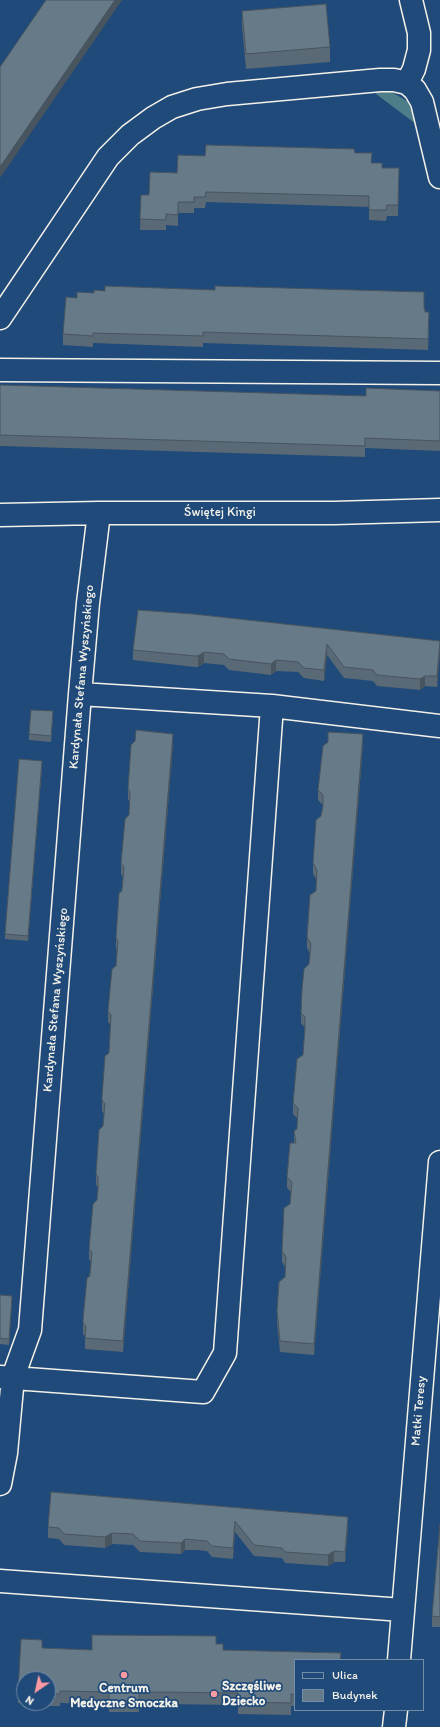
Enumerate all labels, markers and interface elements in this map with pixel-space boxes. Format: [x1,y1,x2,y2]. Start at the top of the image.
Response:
street label: Świętej Kingi [184,505,256,521]
street label: Kardynała Stefana Wyszyńskiego [66,584,98,770]
street label: Kardynała Stefana Wyszyńskiego [40,907,72,1093]
street label: Matki Teresy [408,1375,430,1447]
legend [294,1659,424,1711]
text: Ulica [332,1668,358,1682]
marker: Centrum Medyczne Smoczka [119,1670,129,1680]
north arrow [16,1671,56,1711]
place label: Szczęśliwe Dziecko [222,1679,281,1710]
place label: Centrum Medyczne Smoczka [70,1681,178,1712]
text: Budynek [332,1688,377,1702]
marker: Szczęśliwe Dziecko [209,1689,219,1699]
text: N [23,1693,36,1708]

